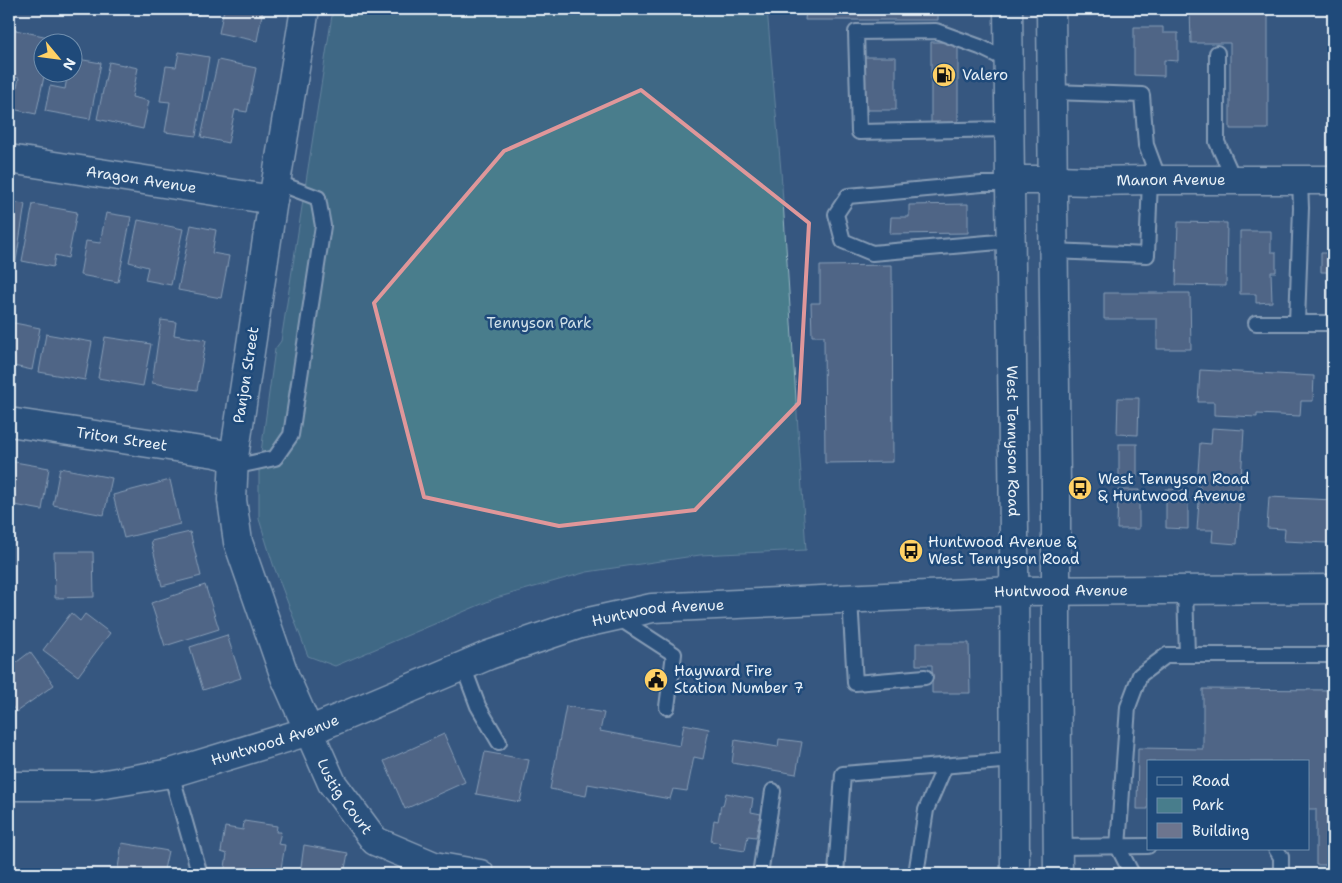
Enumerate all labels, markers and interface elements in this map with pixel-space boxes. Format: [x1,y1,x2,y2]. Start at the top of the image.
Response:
north arrow [32,32,82,82]
text: N [59,55,80,74]
fuel station icon: Valero [931,62,957,88]
place label: Valero [962,65,1008,85]
street label: Aragon Avenue [85,161,198,198]
street label: Manon Avenue [1116,170,1226,191]
park label: Tennyson Park [486,313,592,333]
street label: Panjon Street [228,325,264,425]
street label: West Tennyson Road [1002,365,1024,517]
street label: Triton Street [75,422,169,456]
place label: West Tennyson Road & Huntwood Avenue [1098,469,1250,506]
bus stop icon: West Tennyson Road & Huntwood Avenue [1067,475,1093,501]
place label: Huntwood Avenue & West Tennyson Road [928,532,1080,569]
bus stop icon: Huntwood Avenue & West Tennyson Road [898,538,924,564]
street label: Huntwood Avenue [994,580,1128,602]
street label: Huntwood Avenue [590,595,725,631]
place label: Hayward Fire Station Number 7 [674,661,804,698]
public building icon: Hayward Fire Station Number 7 [643,667,669,693]
street label: Huntwood Avenue [208,710,342,770]
street label: Lustig Court [312,755,377,839]
legend [1147,760,1310,850]
text: Road [1192,771,1230,791]
text: Park [1192,795,1224,815]
text: Building [1192,821,1249,841]

